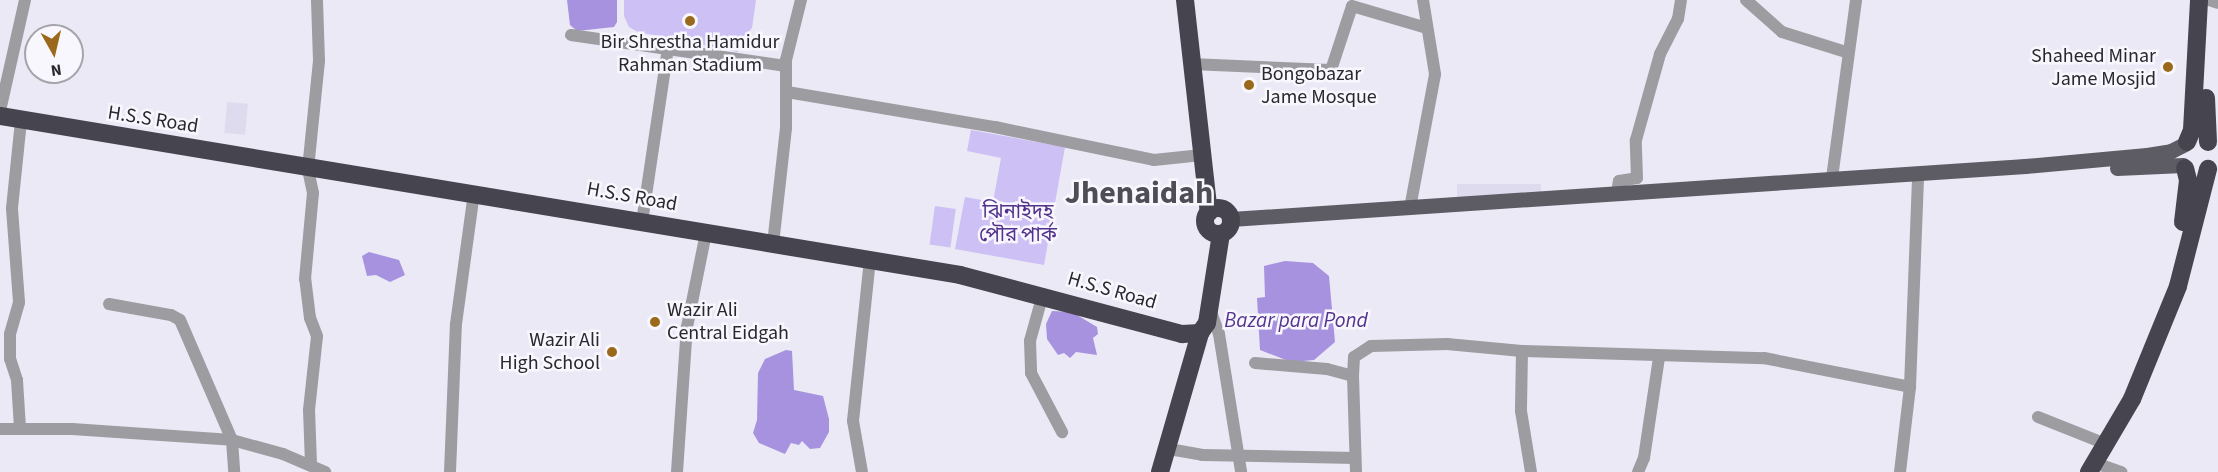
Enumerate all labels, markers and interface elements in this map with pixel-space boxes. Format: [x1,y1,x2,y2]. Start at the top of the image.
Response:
marker: Bir Shrestha Hamidur Rahman Stadium [683,14,697,28]
north arrow [24,24,84,84]
place label: Bir Shrestha Hamidur Rahman Stadium [600,30,780,77]
place label: Shaheed Minar Jame Mosjid [2031,44,2156,91]
text: N [49,58,63,81]
marker: Shaheed Minar Jame Mosjid [2161,60,2175,74]
place label: Bongobazar Jame Mosque [1261,62,1377,109]
marker: Bongobazar Jame Mosque [1242,78,1256,92]
street label: H.S.S Road [106,101,200,139]
district label: Jhenaidah [1065,174,1213,212]
street label: H.S.S Road [585,177,679,217]
park label: ঝিনাইদহ পৌর পার্ক [979,200,1057,247]
street label: H.S.S Road [1065,267,1159,315]
place label: Wazir Ali Central Eidgah [667,298,789,345]
water label: Bazar para Pond [1224,307,1368,333]
marker: Wazir Ali Central Eidgah [648,315,662,329]
place label: Wazir Ali High School [500,328,600,375]
marker: Wazir Ali High School [605,345,619,359]

